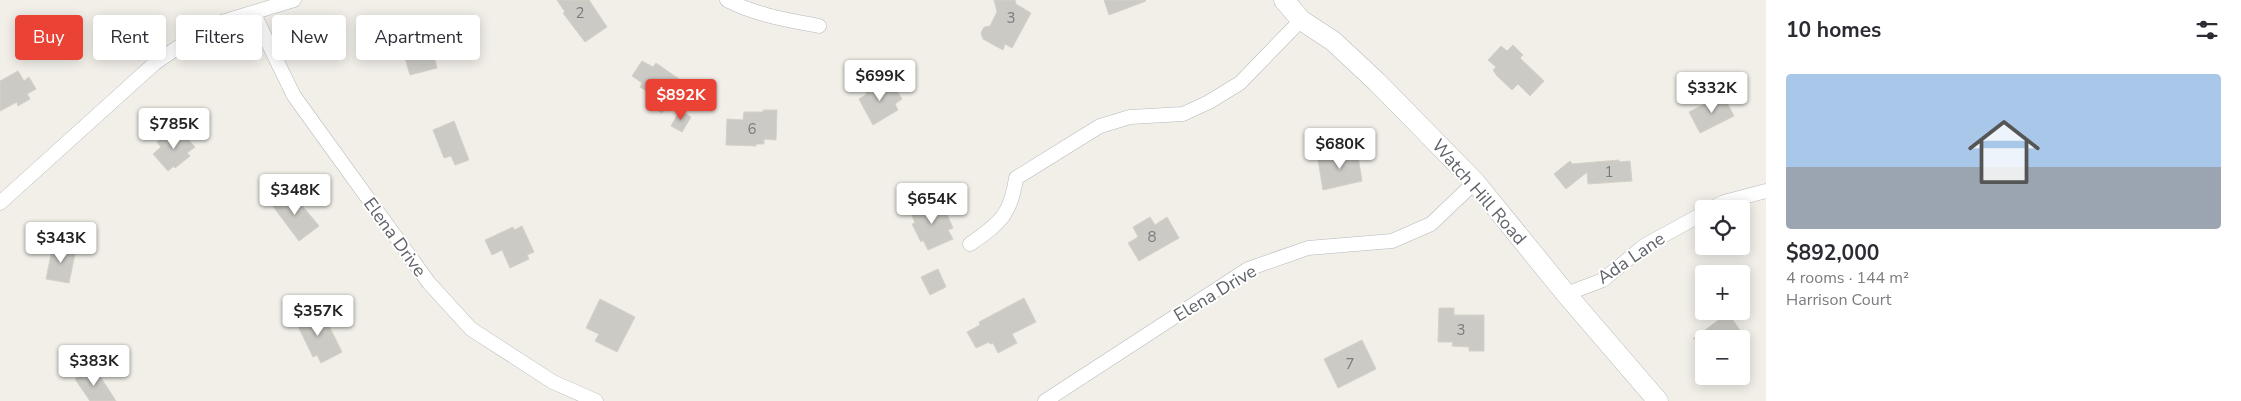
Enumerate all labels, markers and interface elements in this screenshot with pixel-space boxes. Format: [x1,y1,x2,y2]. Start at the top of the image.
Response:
house number: 2 [575,3,585,23]
house number: 3 [1006,8,1016,28]
chip: Buy [15,15,83,60]
chip: Rent [93,15,166,60]
chip: Filters [176,15,262,60]
chip: New [272,15,346,60]
chip: Apartment [356,15,480,60]
text: 10 homes [1786,16,1881,44]
icon: filters [2193,16,2221,44]
pin: $699K [845,59,915,102]
text: $699K [855,65,905,87]
pin: $332K [1677,72,1747,114]
text: $332K [1687,77,1737,99]
pin: $892K [646,78,716,121]
text: $892K [656,84,706,106]
icon: home [1959,107,2049,197]
pin: $785K [139,108,209,150]
text: $785K [149,113,199,135]
house number: 6 [747,119,757,139]
pin: $680K [1305,128,1375,170]
text: $680K [1315,133,1365,155]
street label: Watch Hill Road [1426,134,1532,250]
house number: 1 [1604,162,1614,182]
pin: $348K [260,174,330,216]
text: $348K [270,179,320,201]
pin: $654K [897,182,967,225]
text: $654K [907,188,957,210]
street label: Elena Drive [358,193,432,281]
map controls [1695,200,1750,385]
button: locate [1695,200,1750,255]
pin: $343K [26,222,96,264]
text: $343K [36,227,86,249]
house number: 8 [1147,227,1157,247]
street label: Ada Lane [1592,227,1670,289]
text: $892,000 [1786,239,1879,267]
street label: Elena Drive [1169,259,1261,327]
button: + [1695,265,1750,320]
text: 4 rooms · 144 m² [1786,267,1909,289]
text: Harrison Court [1786,289,1891,311]
pin: $357K [283,294,353,337]
text: $357K [293,300,343,322]
house number: 3 [1456,320,1466,340]
button: − [1695,330,1750,385]
pin: $383K [59,344,129,387]
text: $383K [69,350,119,372]
house number: 7 [1345,354,1355,374]

